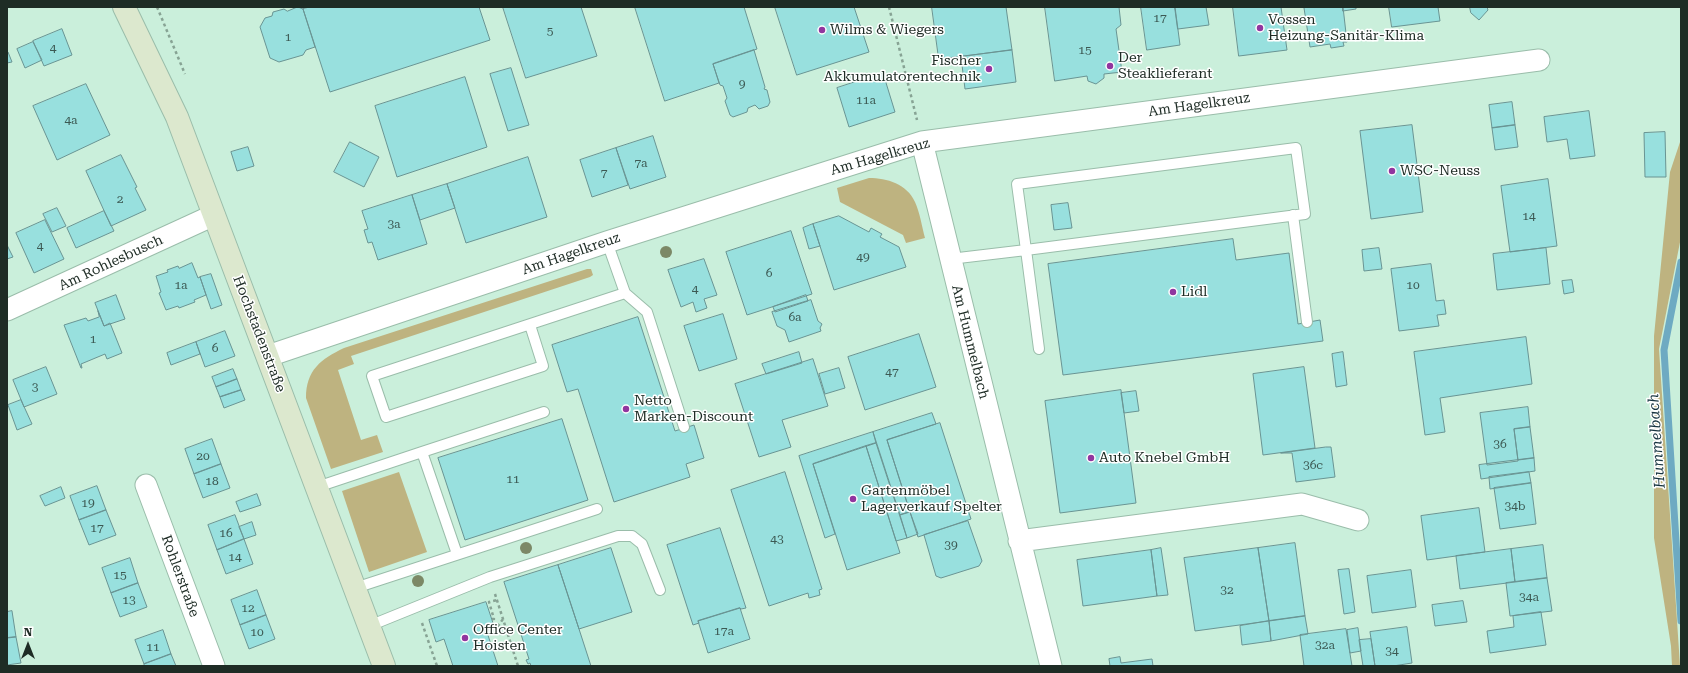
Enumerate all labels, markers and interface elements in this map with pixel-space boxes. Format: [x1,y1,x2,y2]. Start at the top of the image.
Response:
house number: 17 [1153,11,1167,25]
place label: Vossen Heizung-Sanitär-Klima [1268,12,1424,44]
place label: Wilms & Wiegers [830,22,944,38]
marker: Vossen Heizung-Sanitär-Klima [1255,23,1265,33]
house number: 5 [547,24,553,38]
marker: Wilms & Wiegers [817,25,827,35]
house number: 1 [285,30,291,44]
house number: 4 [50,41,56,55]
house number: 15 [1078,43,1092,57]
place label: Der Steaklieferant [1118,50,1212,82]
place label: Fischer Akkumulatorentechnik [824,53,981,86]
marker: Der Steaklieferant [1105,61,1115,71]
marker: Fischer Akkumulatorentechnik [984,64,994,74]
house number: 9 [739,77,745,91]
street label: Am Hagelkreuz [1147,90,1251,120]
house number: 11a [856,93,876,107]
house number: 4a [64,113,78,127]
street label: Am Hagelkreuz [829,135,931,179]
house number: 7a [634,156,648,170]
place label: WSC-Neuss [1400,163,1480,179]
house number: 7 [601,166,607,180]
marker: WSC-Neuss [1387,166,1397,176]
house number: 2 [117,192,123,206]
house number: 14 [1522,209,1536,223]
house number: 3a [387,217,401,231]
street label: Am Hagelkreuz [520,229,622,279]
street label: Am Rohlesbusch [56,232,166,294]
house number: 4 [37,239,43,253]
house number: 49 [856,250,870,264]
house number: 6 [766,266,772,280]
street label: Hochstadenstraße [229,273,289,395]
house number: 1a [174,278,188,292]
house number: 10 [1406,278,1420,292]
house number: 4 [692,282,698,296]
street label: Am Hummelbach [948,283,992,401]
place label: Lidl [1181,284,1207,300]
marker: Lidl [1168,287,1178,297]
house number: 6a [788,310,802,324]
house number: 1 [90,332,96,346]
house number: 6 [212,341,218,355]
house number: 47 [885,365,899,379]
house number: 3 [32,380,38,394]
place label: Netto Marken-Discount [634,393,753,426]
water label: Hummelbach [1645,393,1669,489]
marker: Netto Marken-Discount [621,404,631,414]
house number: 36 [1493,437,1507,451]
house number: 20 [196,449,210,463]
place label: Auto Knebel GmbH [1099,450,1230,466]
marker: Auto Knebel GmbH [1086,453,1096,463]
house number: 36c [1303,458,1323,472]
house number: 11 [506,472,520,486]
house number: 18 [205,474,219,488]
place label: Gartenmöbel Lagerverkauf Spelter [861,483,1002,516]
marker: Gartenmöbel Lagerverkauf Spelter [848,494,858,504]
house number: 19 [81,496,95,510]
house number: 34b [1504,499,1526,513]
house number: 17 [90,521,104,535]
house number: 16 [219,526,233,540]
house number: 43 [770,532,784,546]
street label: Rohlerstraße [157,533,203,619]
house number: 39 [944,538,958,552]
house number: 14 [228,550,242,564]
house number: 15 [113,568,127,582]
house number: 32 [1220,583,1234,597]
house number: 34a [1519,590,1539,604]
house number: 13 [122,593,136,607]
house number: 12 [241,601,255,615]
place label: Office Center Hoisten [473,622,563,654]
house number: 17a [714,624,734,638]
north arrow [8,625,48,665]
house number: 10 [250,625,264,639]
text: N [24,626,32,639]
marker: Office Center Hoisten [460,633,470,643]
house number: 32a [1315,638,1335,652]
house number: 11 [146,640,160,654]
house number: 34 [1385,644,1399,658]

